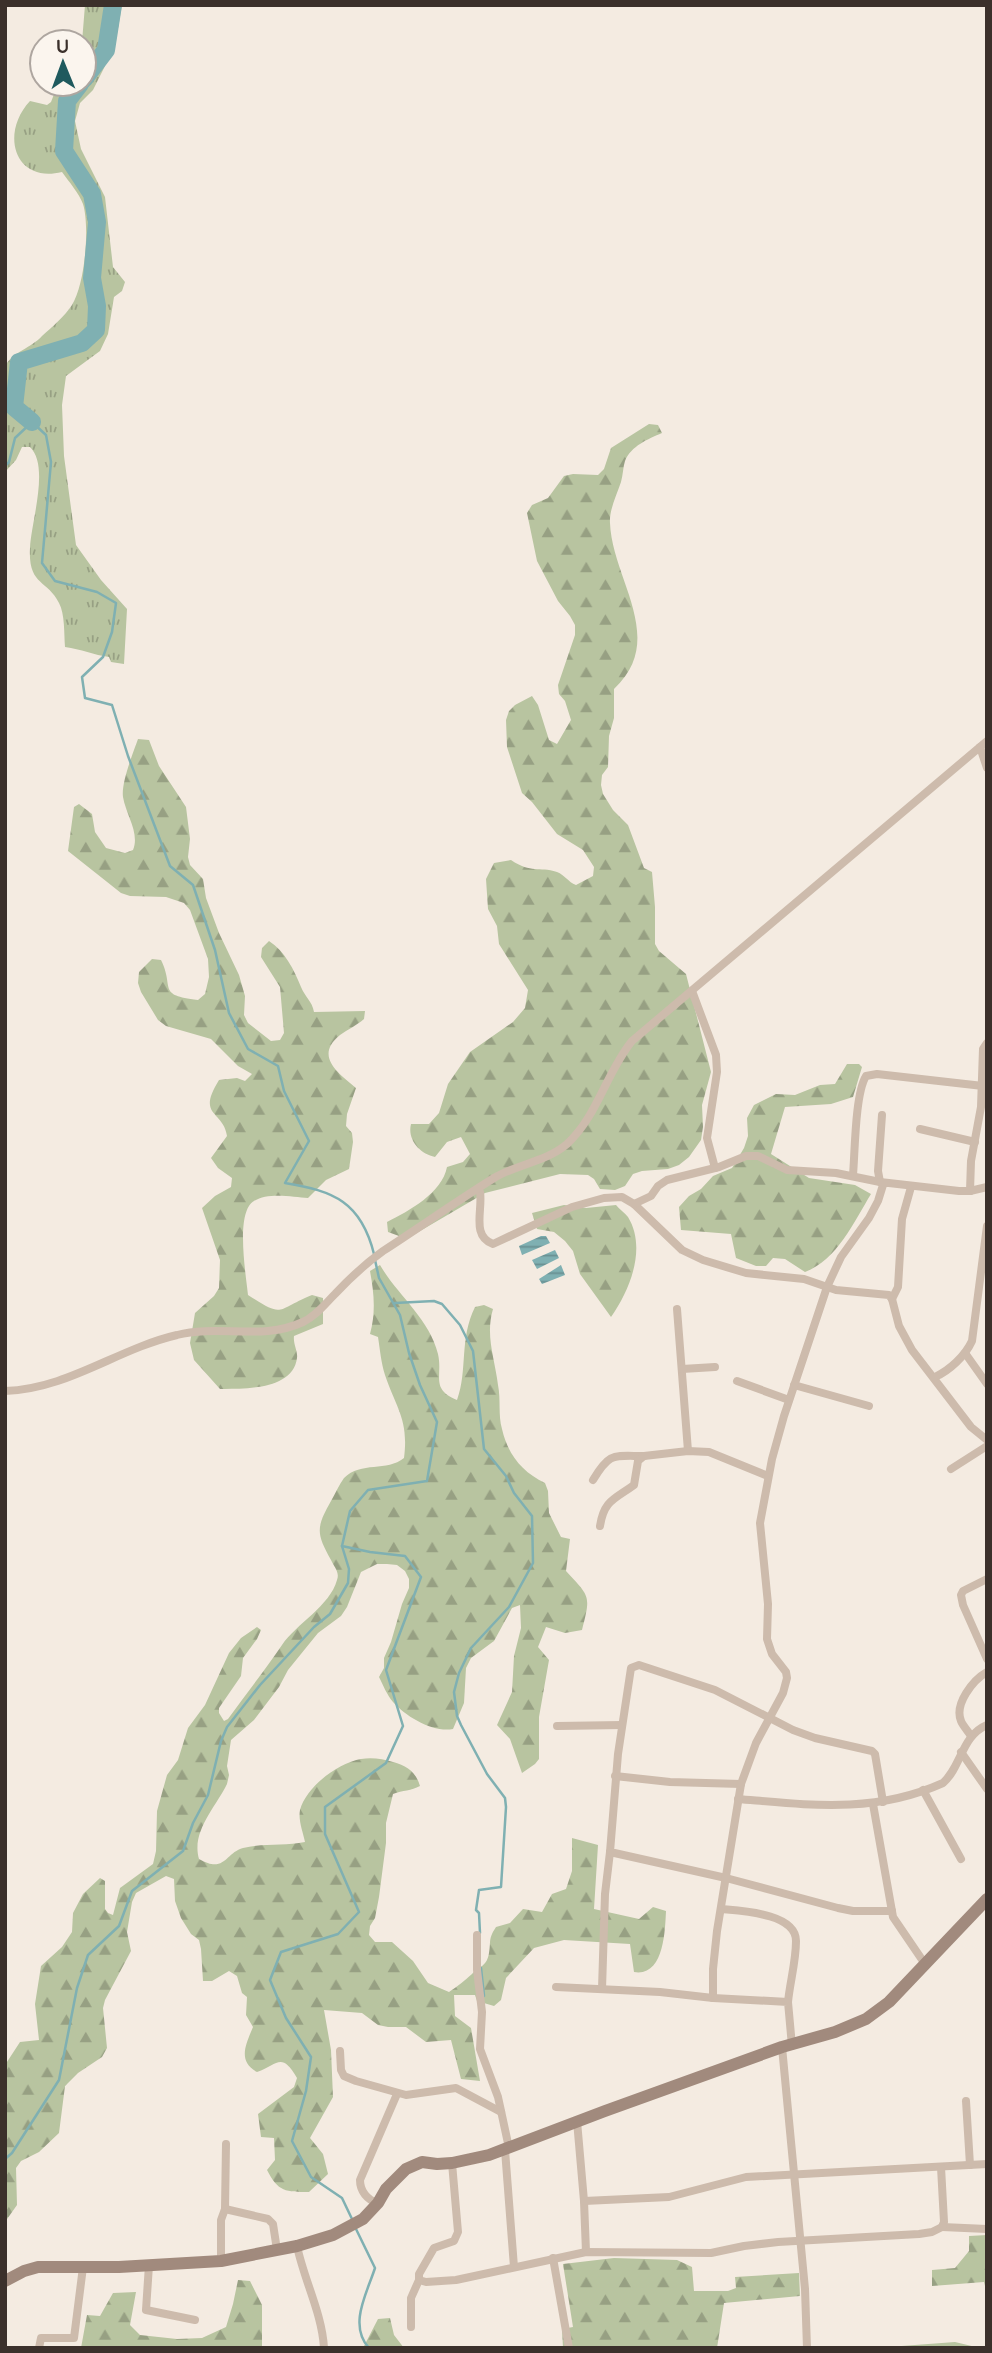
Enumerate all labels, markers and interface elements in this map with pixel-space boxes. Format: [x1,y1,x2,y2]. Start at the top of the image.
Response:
north arrow [28,28,98,98]
text: U [56,34,70,58]

